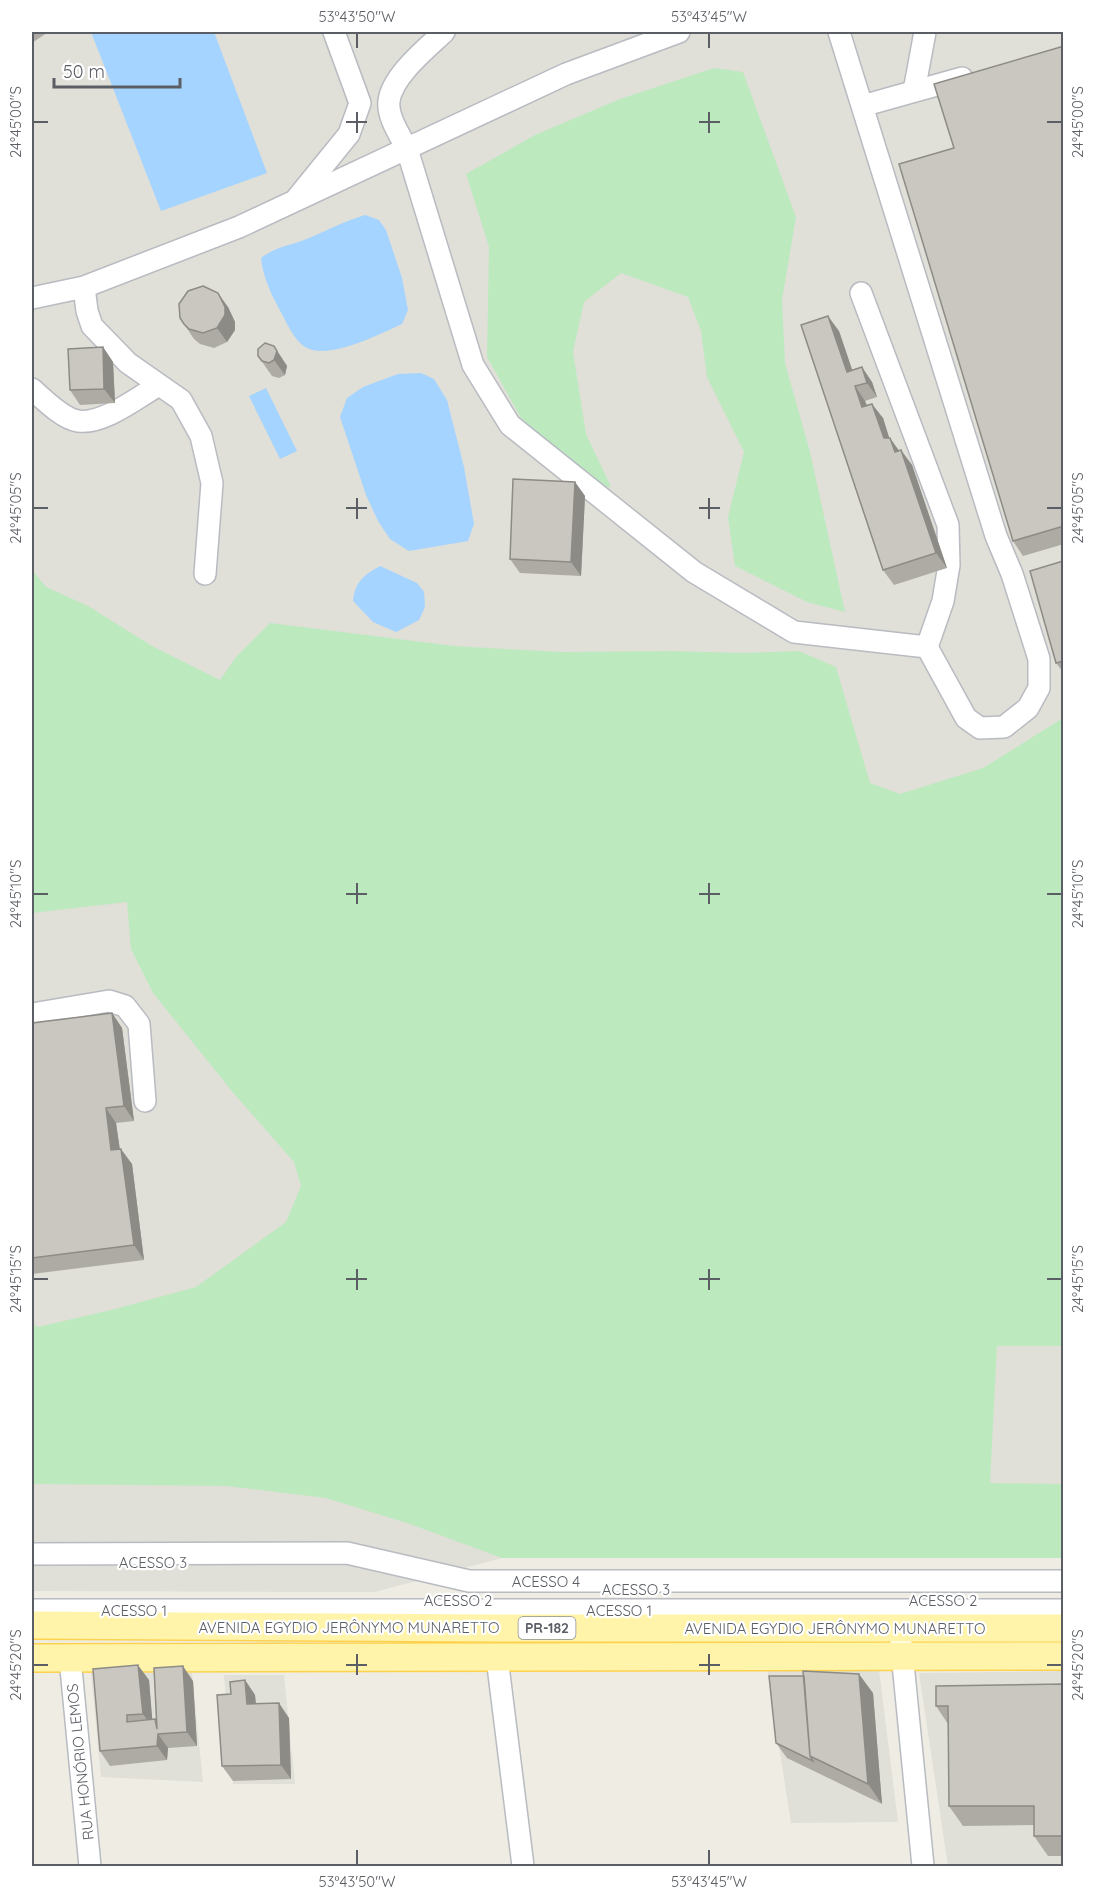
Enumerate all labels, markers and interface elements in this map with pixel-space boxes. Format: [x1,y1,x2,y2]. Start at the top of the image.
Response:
text: 53°43'50"W [318,7,396,26]
text: 53°43'45"W [671,7,748,26]
scale bar [54,51,180,89]
text: 50 m [63,60,105,83]
text: 24°45'00"S [6,86,25,158]
text: 24°45'00"S [1068,86,1087,158]
text: 24°45'05"S [6,472,25,544]
text: 24°45'05"S [1068,472,1087,544]
text: 24°45'10"S [6,860,25,928]
text: 24°45'10"S [1068,860,1087,928]
text: 24°45'15"S [6,1245,25,1313]
text: 24°45'15"S [1068,1245,1087,1313]
street label: ACESSO 3 [119,1553,187,1572]
street label: ACESSO 4 [512,1572,580,1591]
street label: ACESSO 3 [602,1580,670,1599]
street label: ACESSO 2 [424,1591,492,1610]
street label: ACESSO 2 [909,1591,977,1610]
street label: ACESSO 1 [101,1601,167,1620]
street label: ACESSO 1 [586,1601,652,1620]
road number: PR-182 [518,1617,576,1639]
street label: AVENIDA EGYDIO JERÔNYMO MUNARETTO [198,1618,500,1637]
street label: AVENIDA EGYDIO JERÔNYMO MUNARETTO [684,1619,986,1638]
text: 24°45'20"S [6,1629,25,1701]
text: 24°45'20"S [1068,1629,1087,1701]
street label: RUA HONÓRIO LEMOS [62,1683,98,1841]
text: 53°43'50"W [318,1872,396,1891]
text: 53°43'45"W [671,1872,748,1891]

